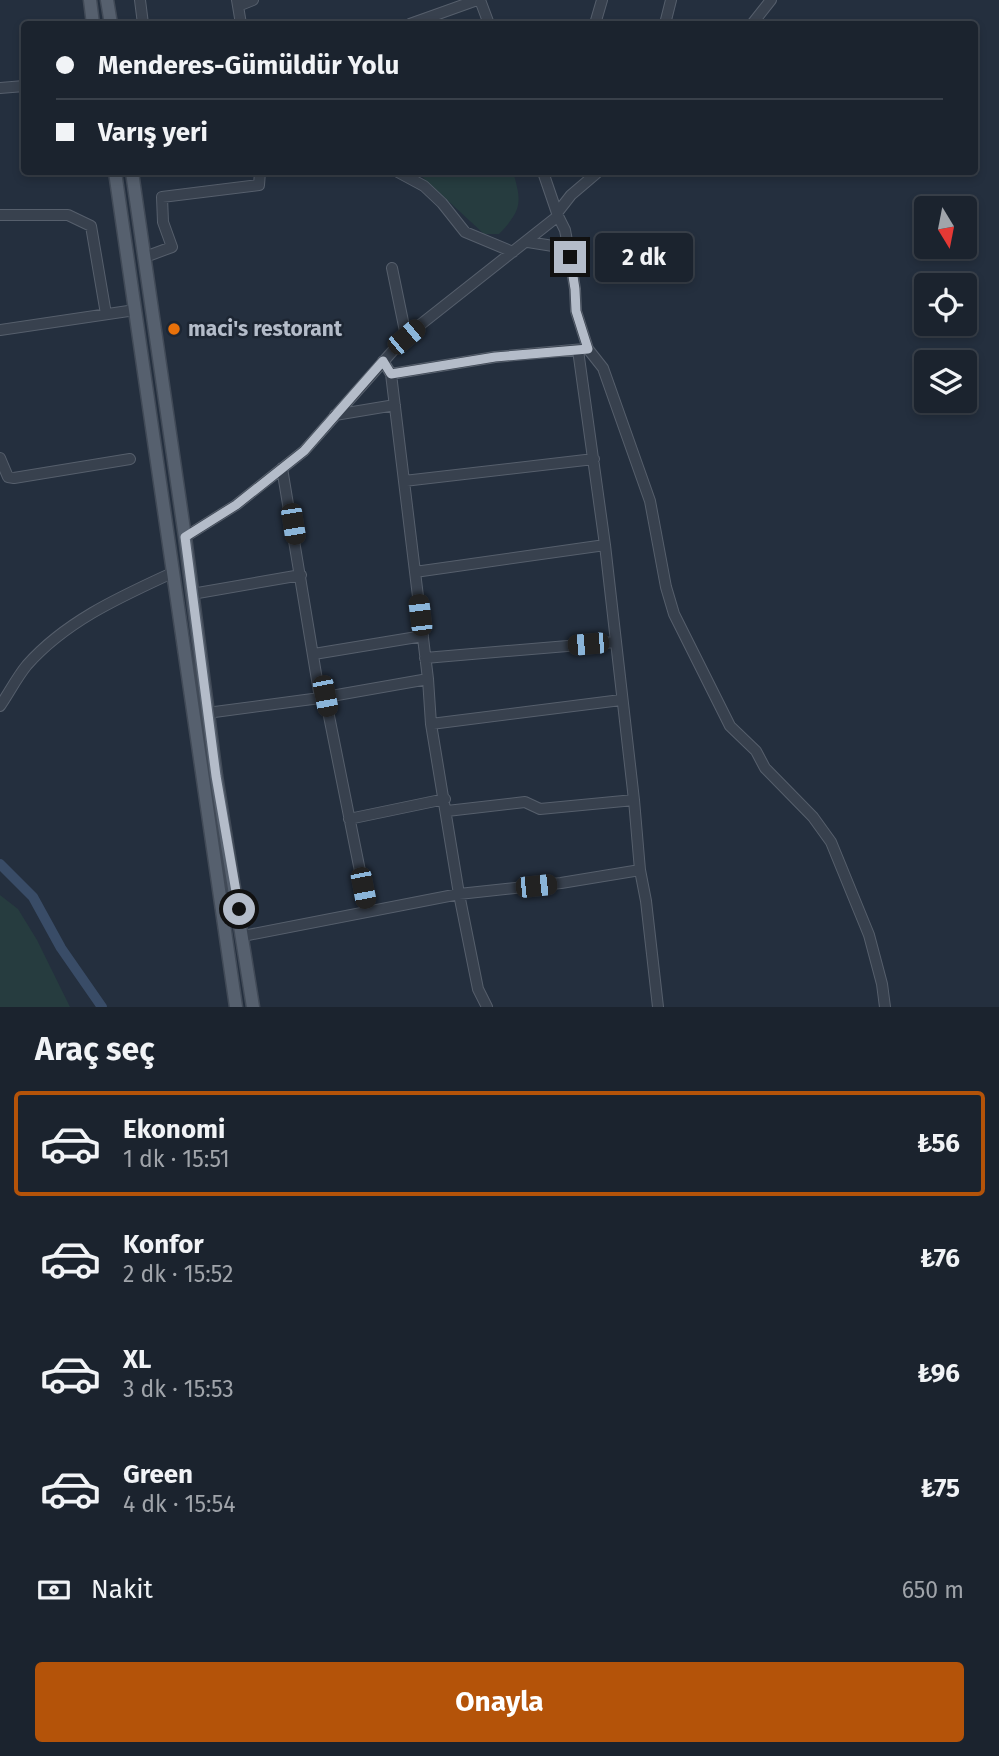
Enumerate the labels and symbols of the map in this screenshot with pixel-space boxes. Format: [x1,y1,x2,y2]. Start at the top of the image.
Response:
north arrow [914,196,976,259]
callout: 2 dk [594,232,692,282]
route end [554,241,586,273]
car [384,315,429,359]
place label: maci's restorant [188,316,343,342]
marker: maci's restorant [166,321,182,337]
car [280,502,307,546]
car [408,593,433,637]
car [567,632,610,656]
car [311,673,340,719]
car [349,865,378,911]
car [515,873,558,899]
route start [223,893,255,925]

